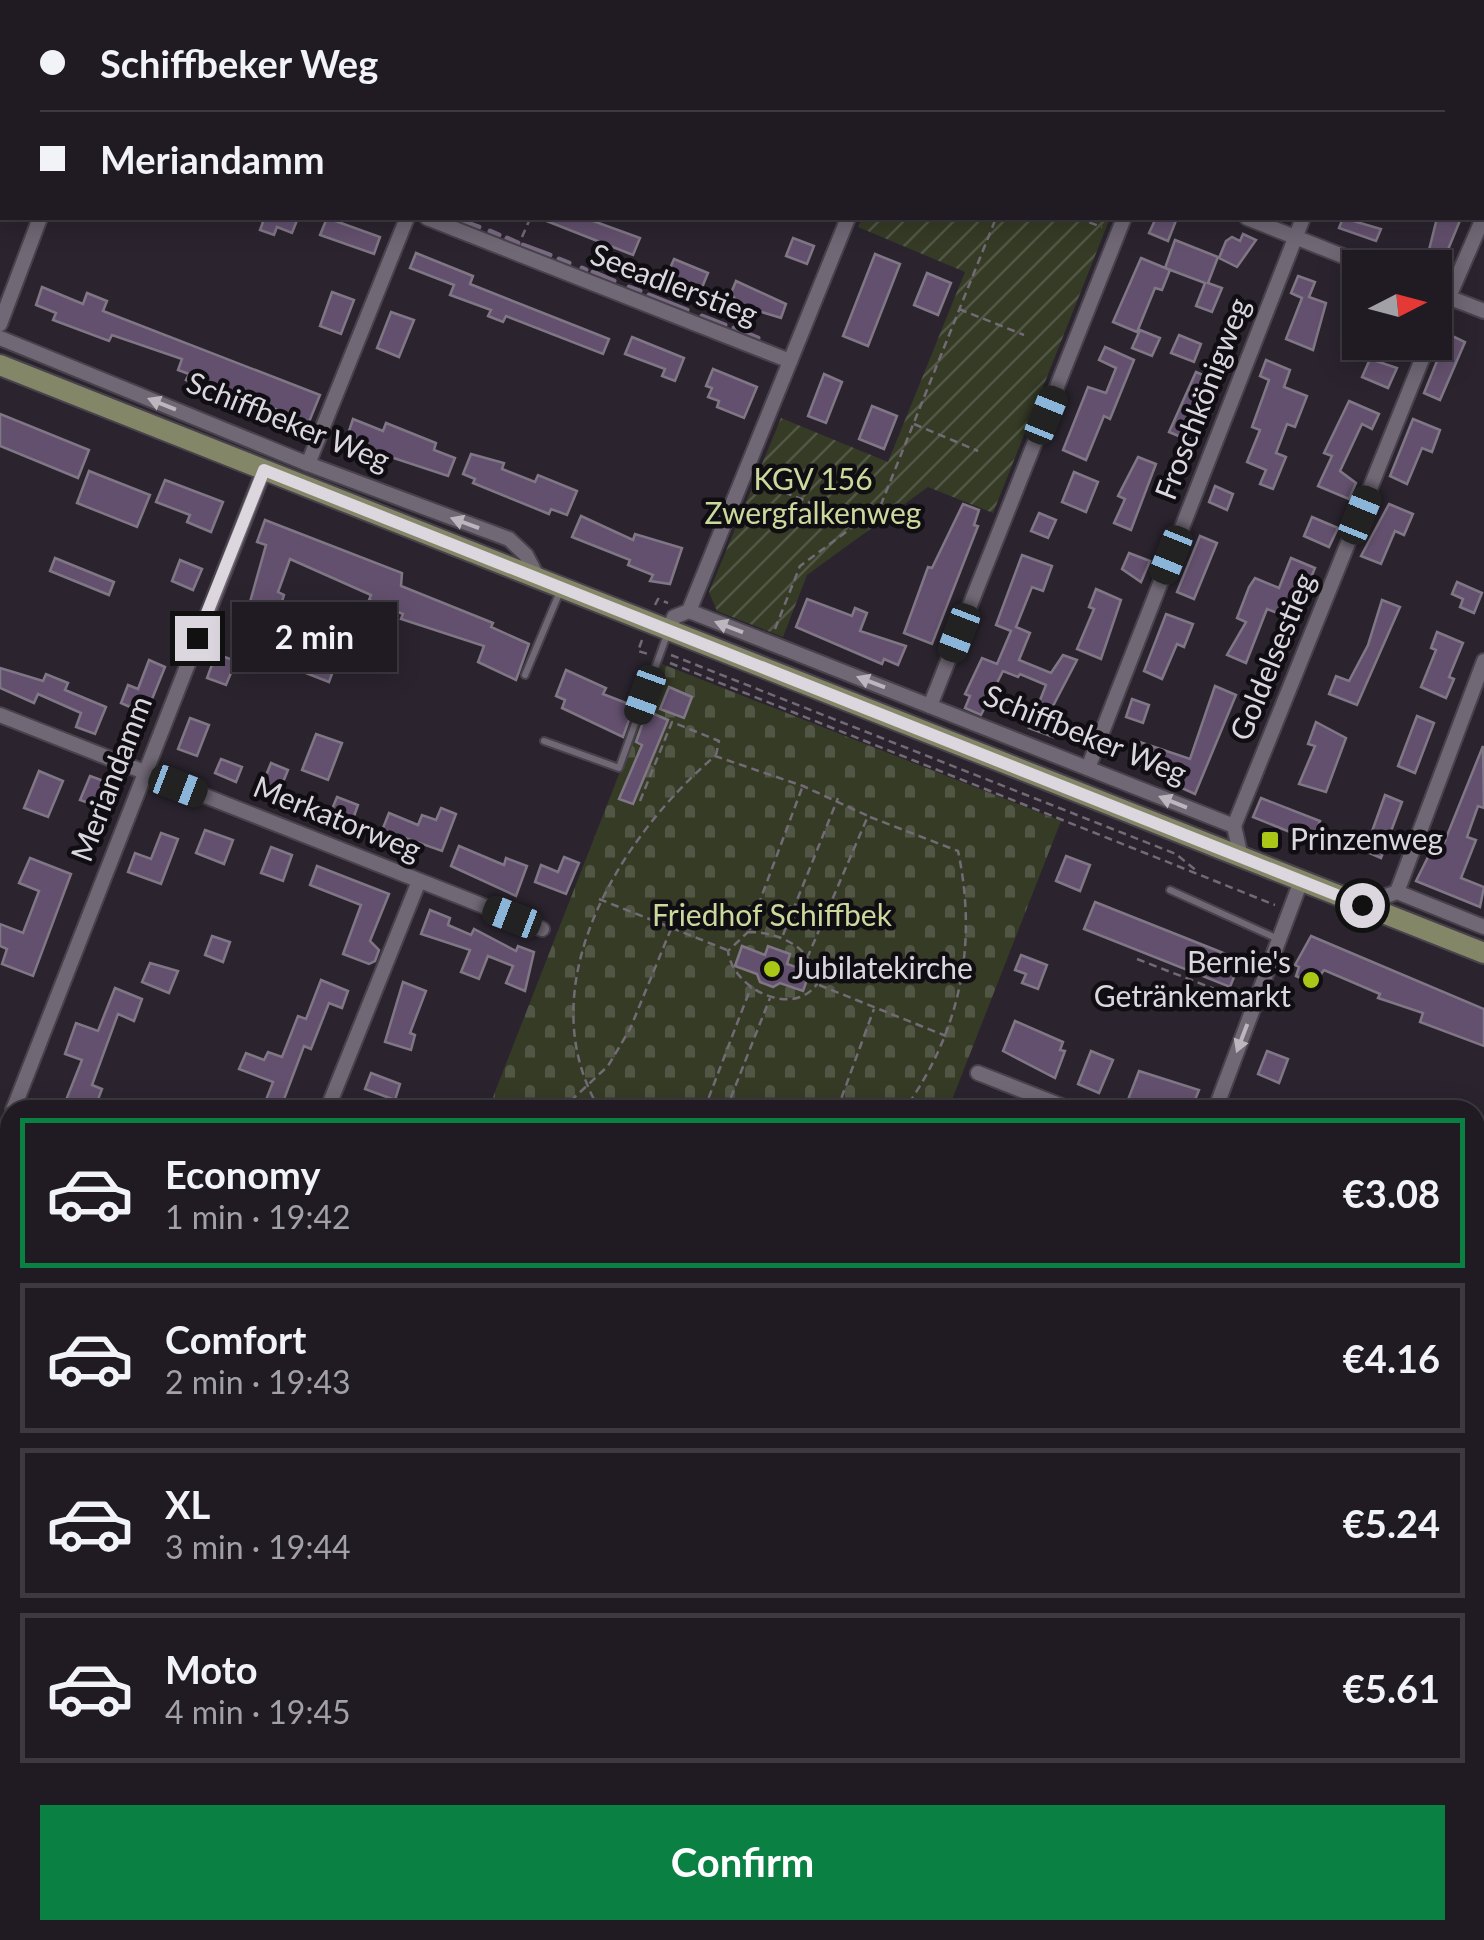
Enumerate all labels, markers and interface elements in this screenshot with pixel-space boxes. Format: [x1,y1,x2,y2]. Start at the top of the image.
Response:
text: Schiffbeker Weg [100,40,378,86]
text: Meriandamm [100,136,325,182]
street label: Seeadlerstieg [586,235,763,332]
north arrow [1342,250,1452,360]
map controls [1342,250,1452,360]
street label: Froschkönigweg [1146,293,1256,504]
street label: Schiffbeker Weg [182,363,396,477]
car [1021,382,1071,448]
one-way arrow [147,396,177,412]
park label: KGV 156 Zwergfalkenweg [705,460,921,530]
car [1335,482,1385,548]
one-way arrow [449,515,479,530]
car [1146,522,1196,588]
street label: Goldelsestieg [1221,567,1321,745]
car [934,600,984,666]
callout: 2 min [232,603,397,673]
route end [175,616,220,661]
text: 2 min [275,617,354,656]
one-way arrow [714,619,744,634]
car [621,662,669,728]
one-way arrow [856,674,886,690]
street label: Schiffbeker Weg [979,676,1193,790]
street label: Meriandamm [62,691,158,866]
car [145,761,211,811]
street label: Merkatorweg [249,767,427,867]
one-way arrow [1158,793,1188,809]
place label: Prinzenweg [1290,820,1443,856]
marker: Prinzenweg [1259,829,1281,851]
route start [1340,883,1385,928]
car [479,892,545,942]
park label: Friedhof Schiffbek [652,896,893,932]
place label: Bernie's Getränkemarkt [1094,943,1291,1013]
place label: Jubilatekirche [792,949,973,985]
marker: Jubilatekirche [761,958,783,980]
marker: Bernie's Getränkemarkt [1300,969,1322,991]
one-way arrow [1234,1023,1249,1053]
icon: car [45,1148,135,1238]
text: Economy [165,1151,320,1197]
text: €3.08 [1343,1170,1440,1216]
text: 1 min · 19:42 [165,1197,351,1236]
icon: car [45,1313,135,1403]
text: Comfort [165,1316,306,1362]
text: €4.16 [1343,1335,1440,1381]
text: 2 min · 19:43 [165,1362,351,1401]
icon: car [45,1478,135,1568]
text: XL [165,1481,210,1527]
text: €5.24 [1343,1500,1440,1546]
text: 3 min · 19:44 [165,1527,351,1566]
icon: car [45,1643,135,1733]
text: Moto [165,1646,258,1692]
text: €5.61 [1343,1665,1440,1711]
text: 4 min · 19:45 [165,1692,351,1731]
button: Confirm [40,1805,1445,1920]

